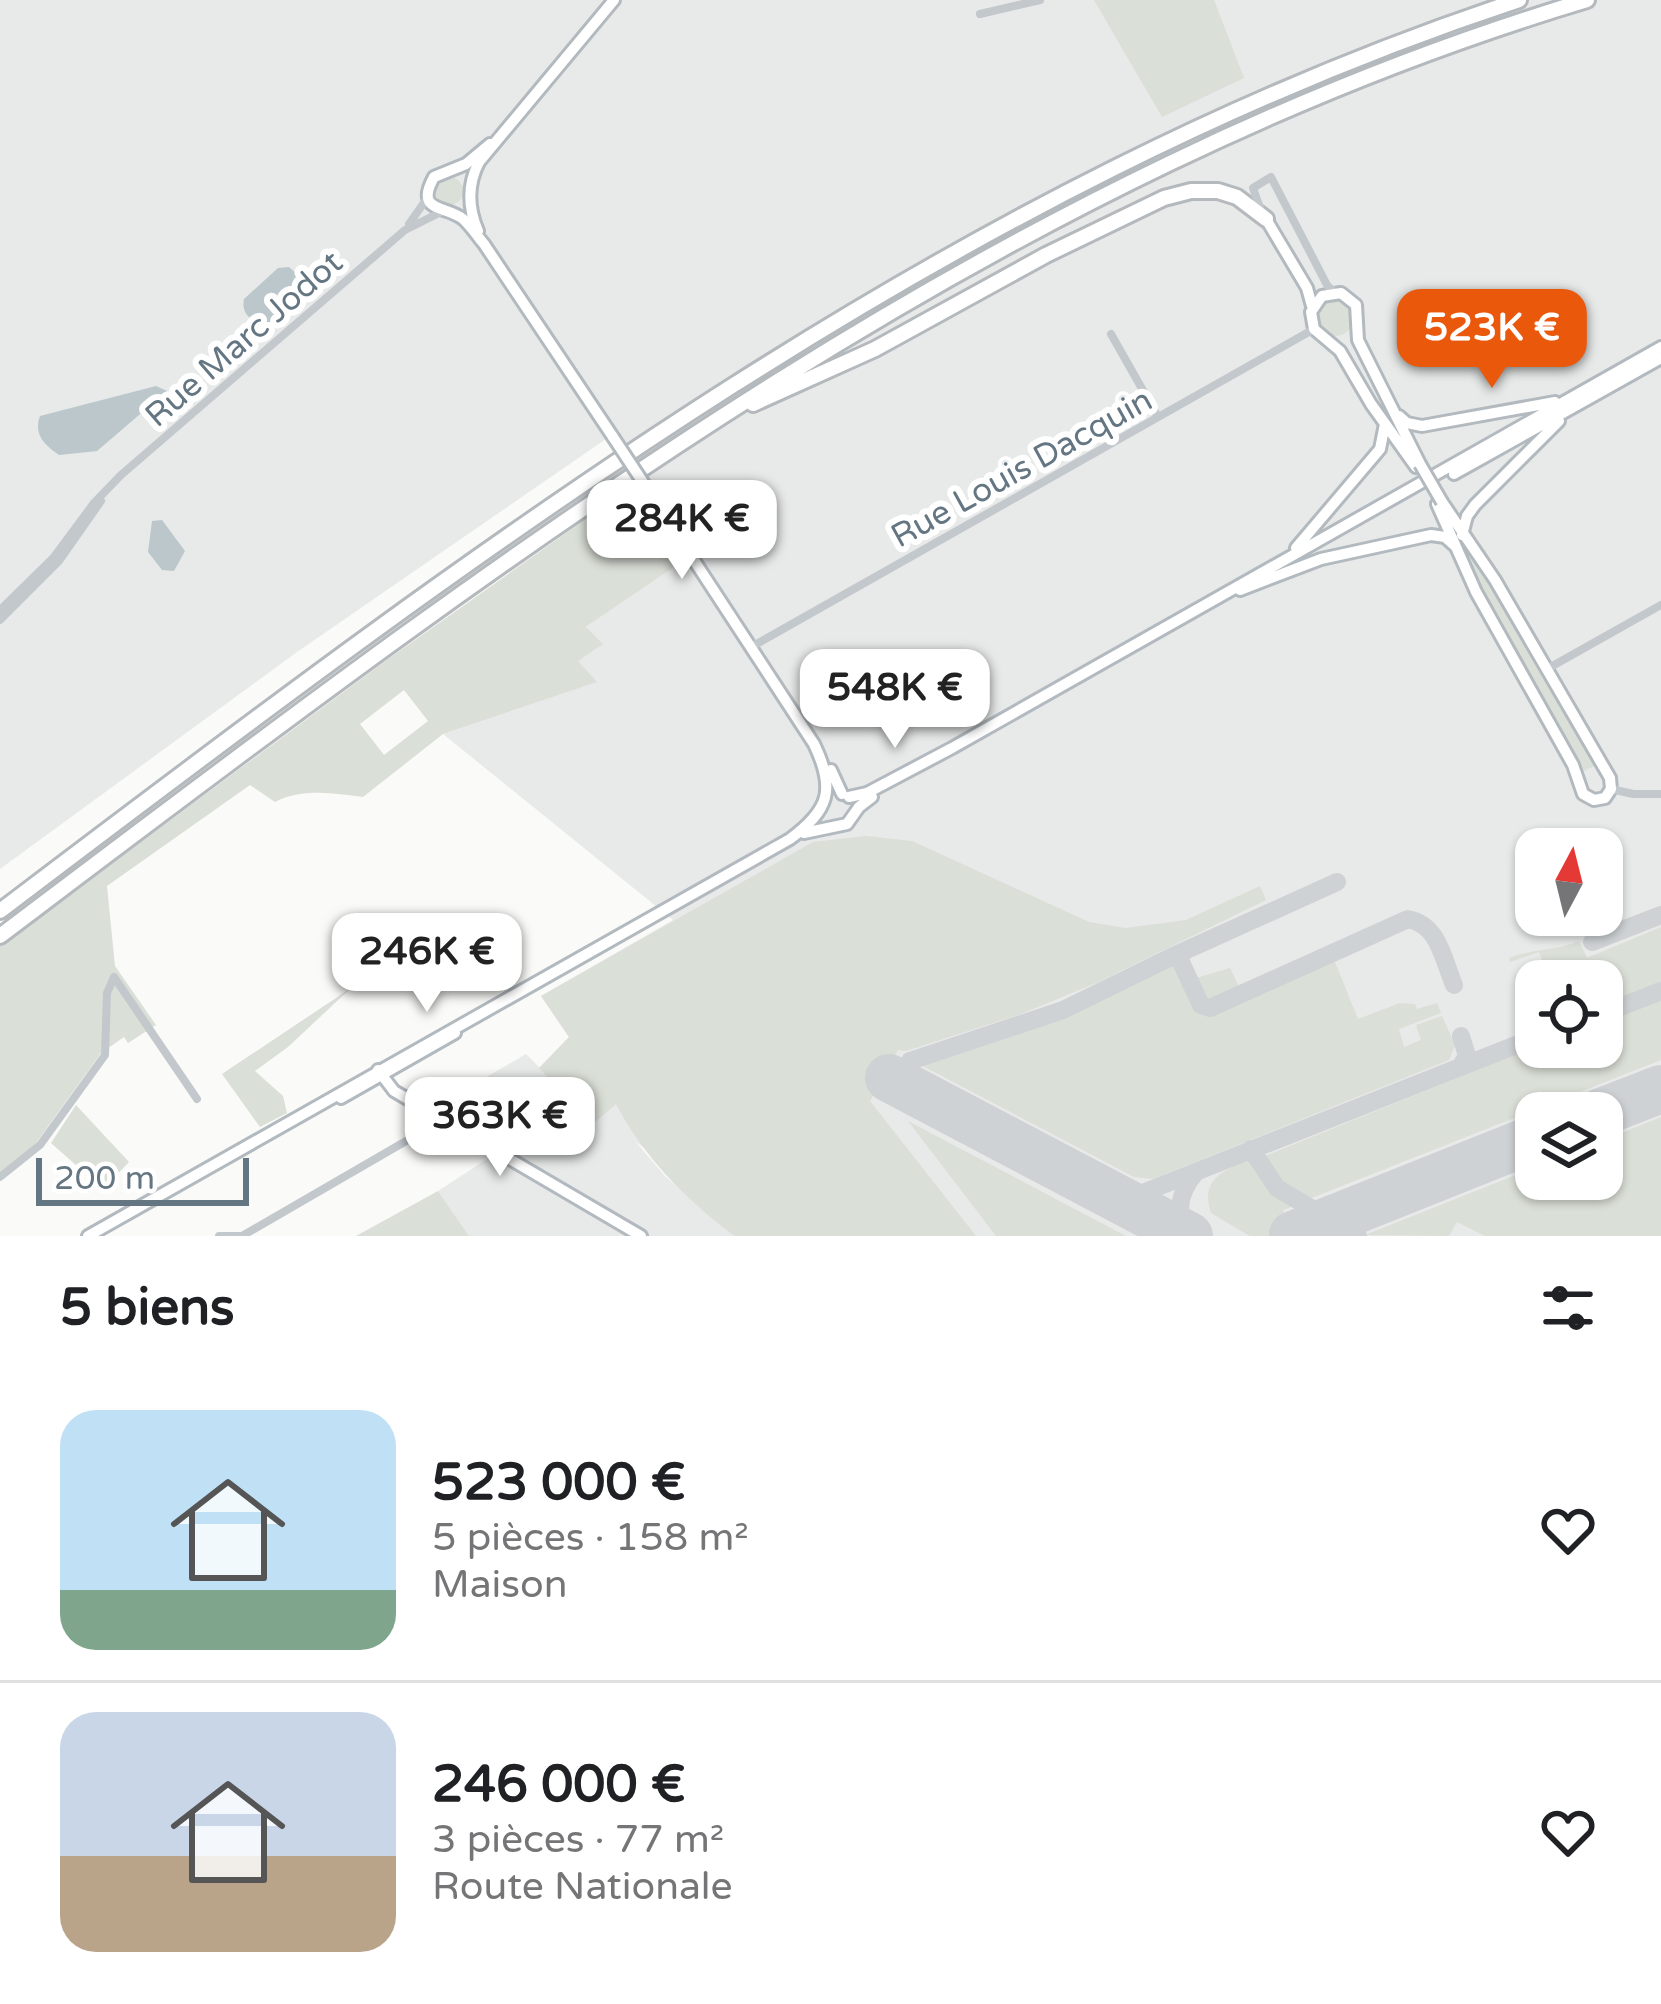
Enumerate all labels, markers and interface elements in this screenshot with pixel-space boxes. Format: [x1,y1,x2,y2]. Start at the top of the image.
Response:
street label: Rue Marc Jodot [137,243,351,435]
pin: 523K € [1394,289,1590,391]
text: 523K € [1424,304,1560,351]
street label: Rue Louis Dacquin [884,380,1159,556]
pin: 284K € [584,480,780,582]
text: 284K € [614,495,750,542]
pin: 548K € [797,649,993,751]
text: 548K € [827,664,963,711]
north arrow [1515,828,1623,936]
map controls [1515,828,1623,1200]
pin: 246K € [329,913,525,1015]
text: 246K € [359,928,495,975]
button: locate [1515,960,1623,1068]
pin: 363K € [402,1077,598,1179]
text: 363K € [432,1092,568,1139]
button: layers [1515,1092,1623,1200]
scale bar [36,1152,249,1205]
text: 200 m [54,1159,155,1198]
icon: filters [1535,1275,1601,1341]
text: 5 biens [60,1277,235,1339]
text: 523 000 € [432,1452,685,1514]
icon: home [156,1458,300,1602]
icon: heart [1535,1497,1601,1563]
text: 5 pièces · 158 m² [432,1514,749,1561]
text: Maison [432,1561,568,1608]
text: 246 000 € [432,1754,685,1816]
icon: home [156,1760,300,1904]
icon: heart [1535,1799,1601,1865]
text: 3 pièces · 77 m² [432,1816,724,1863]
text: Route Nationale [432,1863,733,1910]

